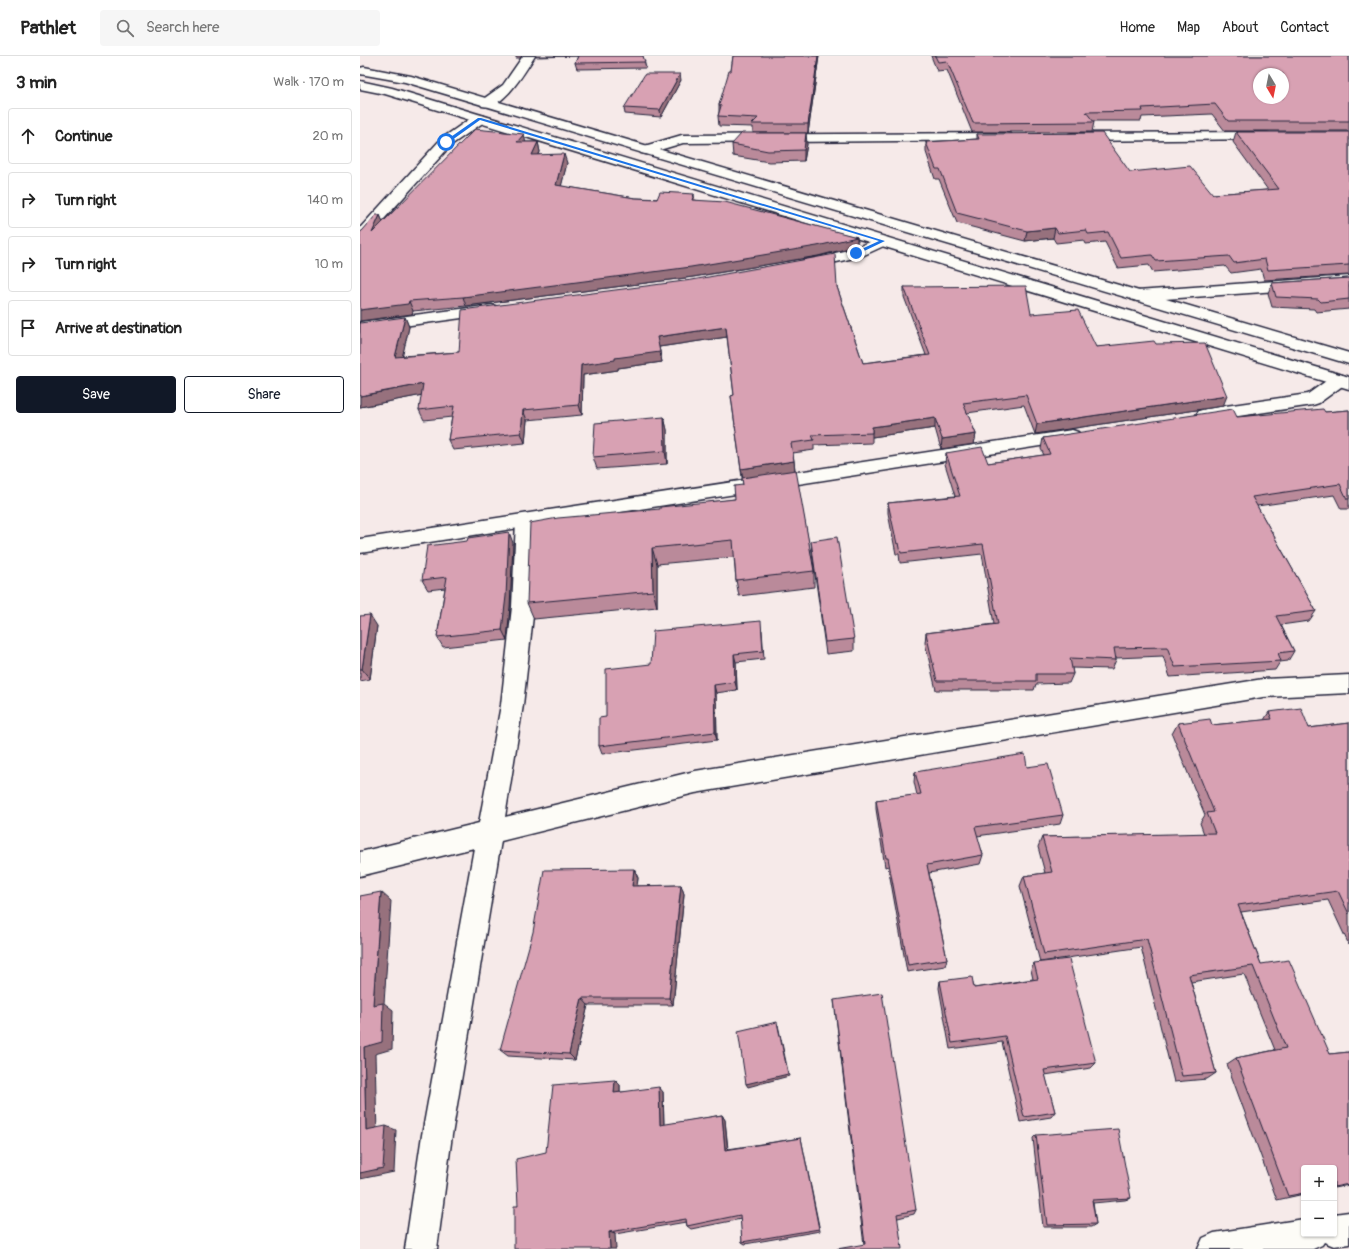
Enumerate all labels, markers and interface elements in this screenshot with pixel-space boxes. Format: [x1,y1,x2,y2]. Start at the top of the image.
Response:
search box [100,10,380,46]
text: Pathlet [20,16,76,40]
icon: search [114,17,136,39]
text: Search here [146,18,219,37]
text: Home [1120,19,1155,36]
text: Map [1177,19,1200,36]
text: About [1222,19,1258,36]
text: Contact [1280,19,1329,36]
north arrow [1253,68,1289,104]
text: 3 min [16,72,57,93]
text: Walk · 170 m [273,74,344,90]
icon: ahead [17,125,39,147]
text: Continue [55,127,113,146]
text: 20 m [312,128,343,144]
route start [437,133,455,151]
icon: right [17,189,39,211]
text: Turn right [55,191,116,210]
text: 140 m [307,192,343,208]
route end [847,244,865,262]
icon: right [17,253,39,275]
text: Turn right [55,255,116,274]
text: 10 m [315,256,343,272]
icon: arrive [17,317,39,339]
text: Arrive at destination [55,319,182,338]
button: Save [16,376,176,413]
button: Share [184,376,344,413]
map controls [1301,1165,1337,1237]
button: + [1301,1165,1337,1201]
button: − [1301,1201,1337,1237]

